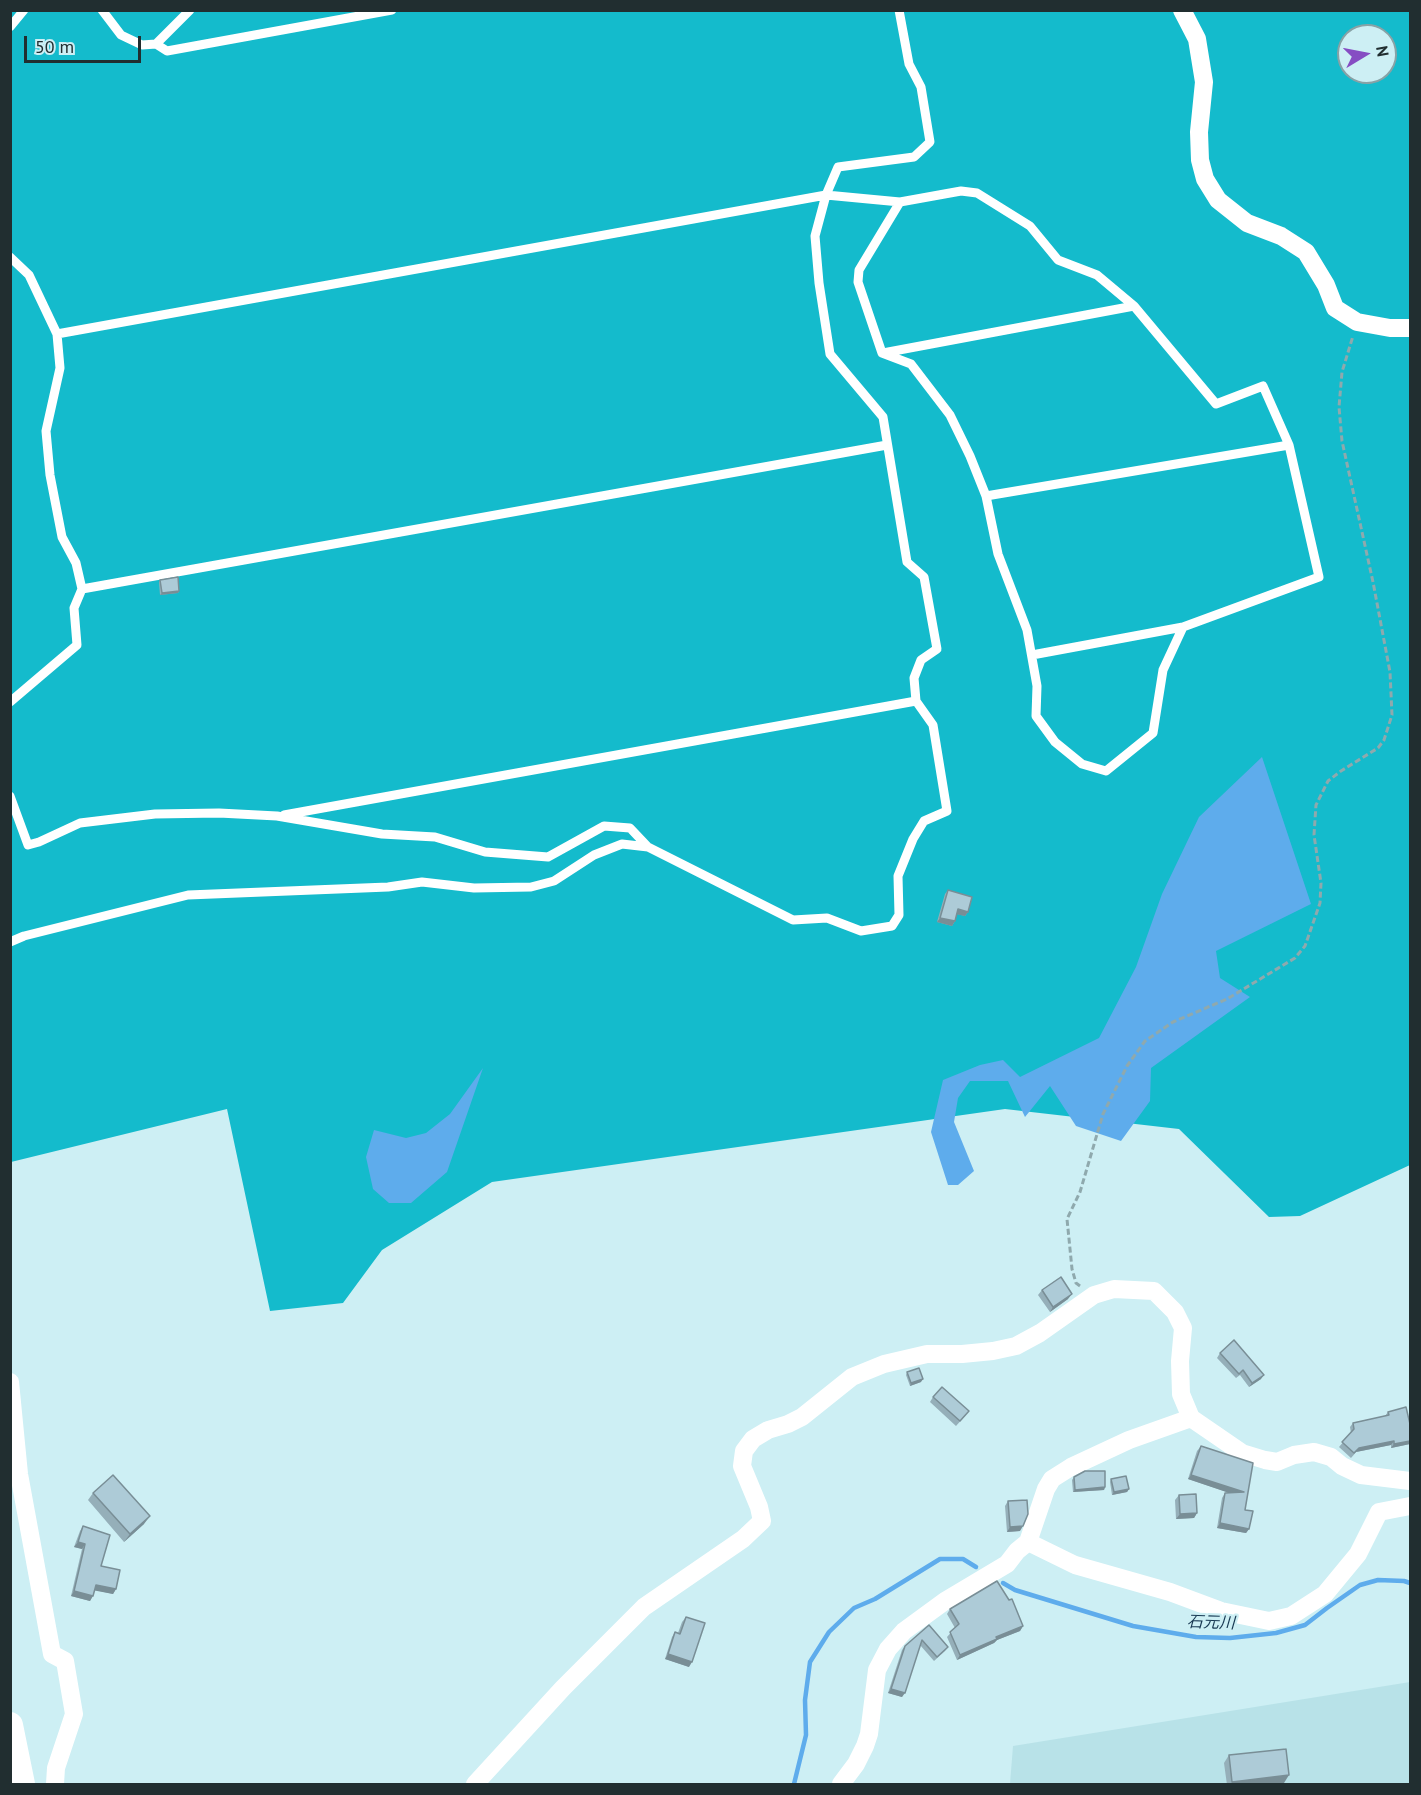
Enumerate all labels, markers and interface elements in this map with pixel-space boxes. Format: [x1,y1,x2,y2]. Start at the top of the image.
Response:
scale bar [27,24,144,62]
north arrow [1337,24,1397,84]
text: 50 m [35,35,74,58]
text: N [1372,44,1394,58]
water label: 石元川 [1187,1613,1235,1633]

